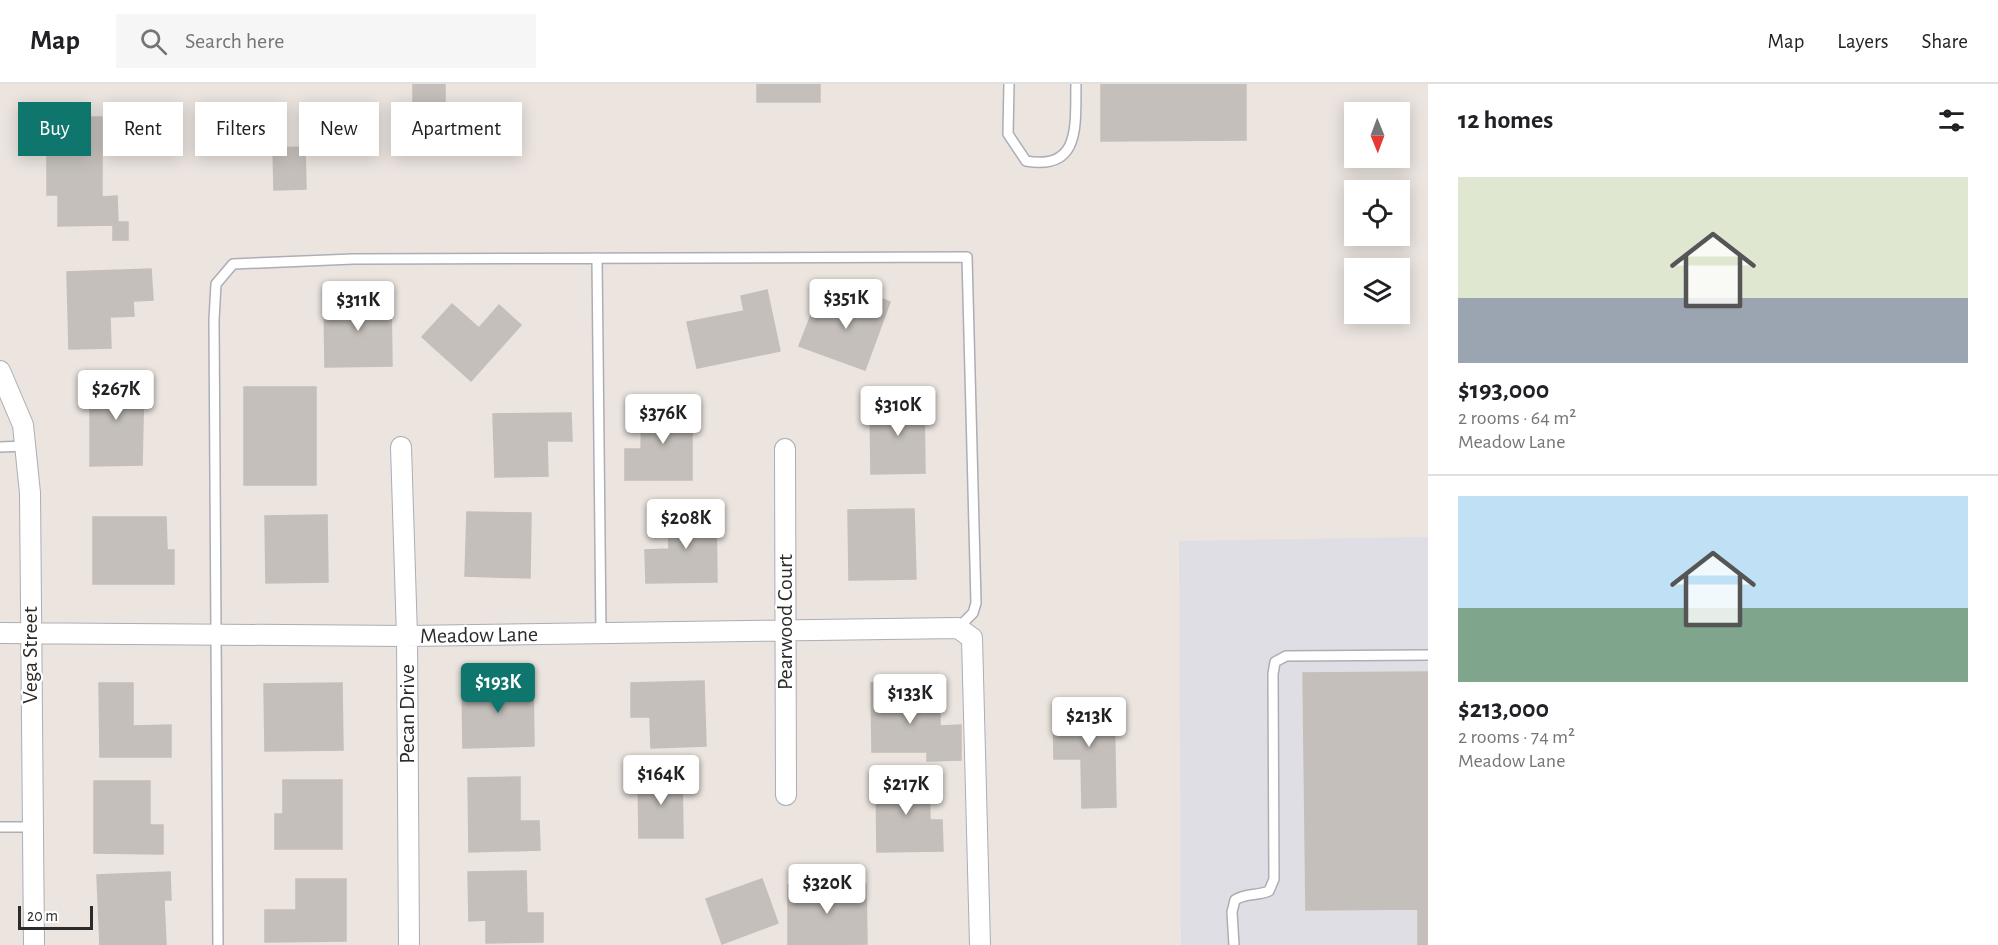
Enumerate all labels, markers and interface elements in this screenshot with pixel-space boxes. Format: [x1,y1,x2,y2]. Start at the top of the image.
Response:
search box [116,14,536,68]
icon: search [137,25,170,58]
text: Map [30,27,80,55]
text: Search here [185,30,284,52]
text: Map [1768,31,1804,52]
text: Layers [1837,31,1888,52]
text: Share [1921,31,1968,52]
chip: Buy [18,102,91,156]
chip: Rent [103,102,183,156]
chip: Filters [195,102,287,156]
chip: New [299,102,379,156]
chip: Apartment [391,102,522,156]
north arrow [1344,102,1410,168]
map controls [1344,102,1410,324]
icon: filters [1935,104,1968,137]
text: 12 homes [1458,107,1553,133]
button: locate [1344,180,1410,246]
icon: home [1659,216,1767,324]
button: layers [1344,258,1410,324]
pin: $351K [804,279,888,330]
pin: $311K [316,281,400,332]
text: $351K [823,288,869,308]
text: $311K [336,290,380,310]
pin: $267K [74,370,158,421]
text: $193,000 [1458,377,1549,403]
text: $267K [92,379,140,399]
pin: $310K [856,386,940,437]
pin: $376K [621,394,705,445]
text: $310K [875,395,921,415]
text: $376K [639,403,687,423]
text: 2 rooms · 64 m² [1458,408,1576,428]
text: Meadow Lane [1458,432,1565,452]
pin: $208K [644,499,728,550]
text: $208K [661,508,711,528]
icon: home [1659,535,1767,643]
street label: Pearwood Court [774,554,796,690]
street label: Vega Street [19,606,41,704]
street label: Meadow Lane [420,623,538,647]
pin: $193K [456,663,540,714]
street label: Pecan Drive [396,664,418,764]
text: $193K [475,672,521,692]
pin: $133K [868,674,952,725]
text: $133K [887,683,933,703]
text: $213,000 [1458,696,1549,722]
pin: $213K [1047,697,1131,748]
text: $213K [1066,706,1112,726]
text: 2 rooms · 74 m² [1458,727,1575,747]
text: Meadow Lane [1458,751,1565,771]
pin: $164K [619,755,703,806]
text: $164K [637,764,685,784]
pin: $217K [864,765,948,816]
text: $217K [883,774,929,794]
pin: $320K [785,864,869,915]
text: $320K [802,873,852,893]
scale bar [18,903,93,930]
text: 20 m [27,908,58,924]

